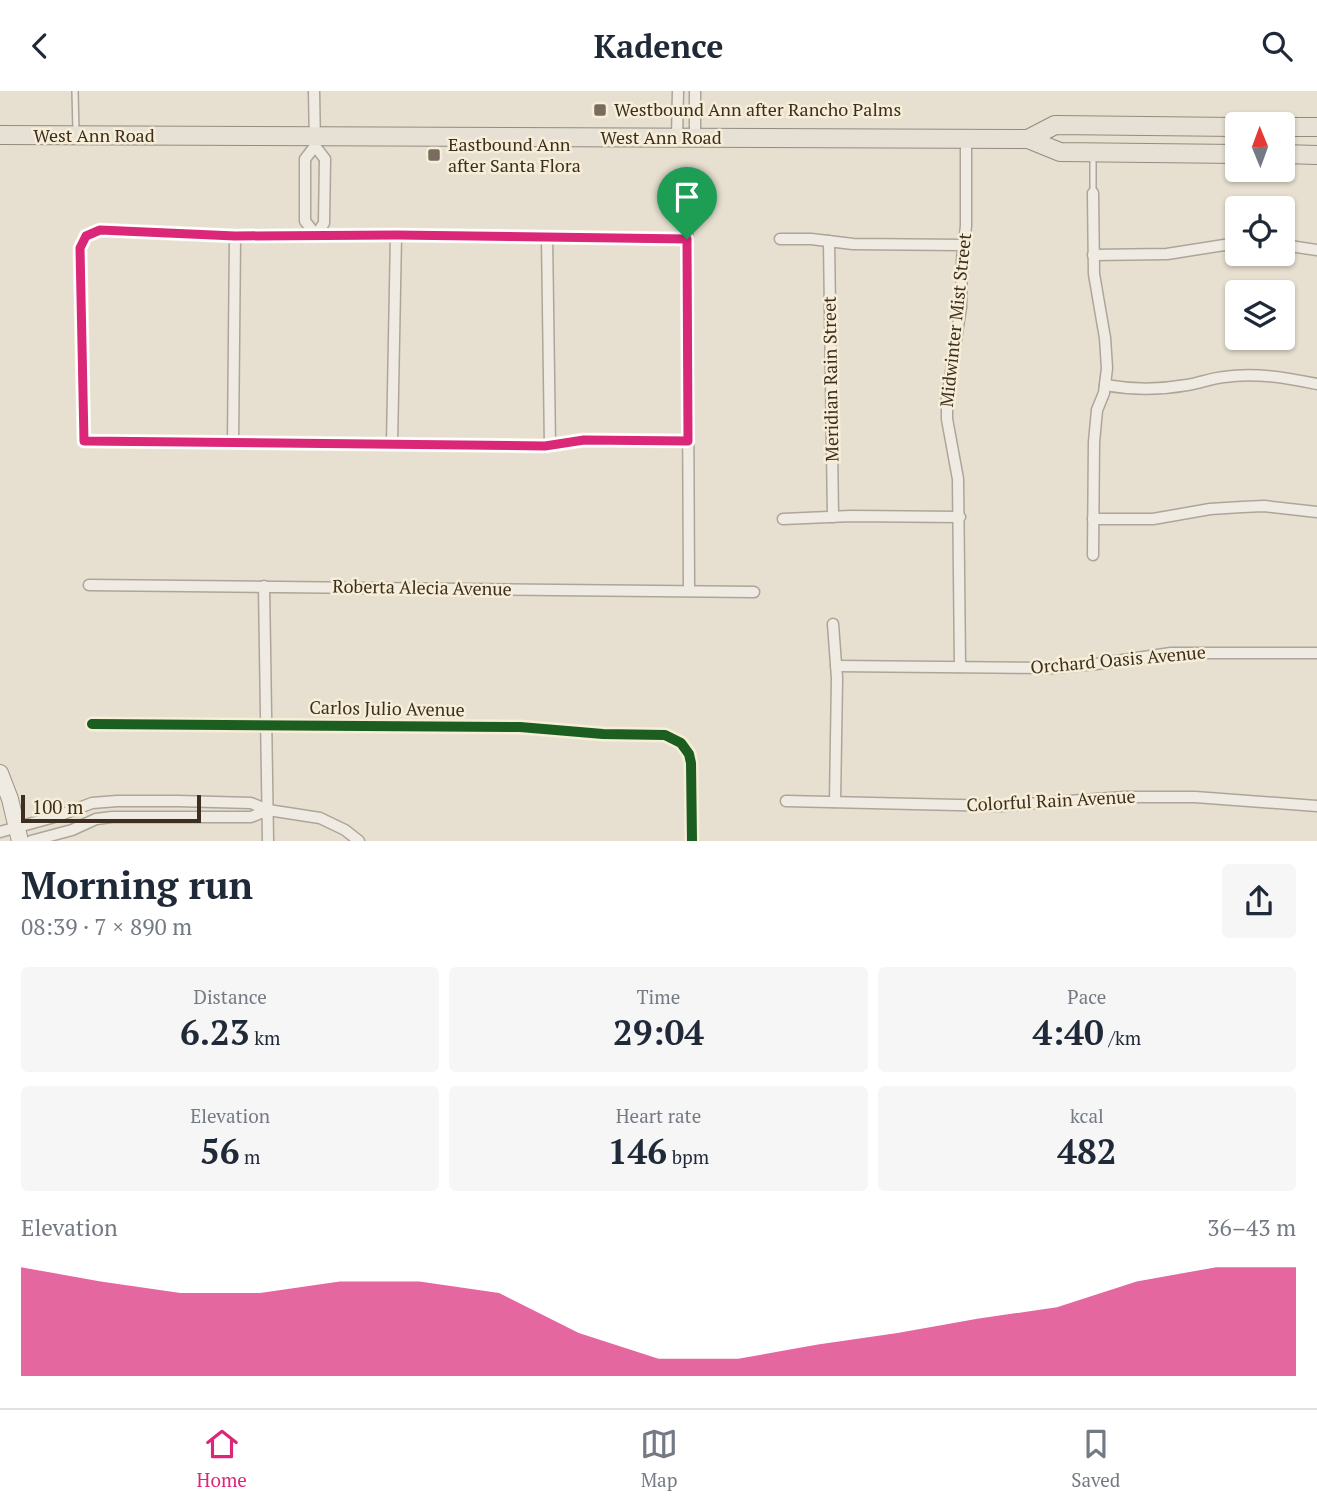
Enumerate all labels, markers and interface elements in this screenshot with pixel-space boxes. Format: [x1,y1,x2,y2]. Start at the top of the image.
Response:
text: Kadence [594,25,723,67]
icon: back [21,27,59,65]
icon: search [1258,27,1296,65]
place label: Westbound Ann after Rancho Palms [614,97,901,121]
marker: Westbound Ann after Rancho Palms [592,102,608,118]
north arrow [1225,112,1295,182]
map controls [1225,112,1295,350]
street label: West Ann Road [33,123,155,147]
street label: West Ann Road [600,125,722,149]
place label: Eastbound Ann after Santa Flora [448,132,581,177]
marker: Eastbound Ann after Santa Flora [426,147,442,163]
pin [657,167,717,239]
icon: arrive [668,178,706,216]
button: locate [1225,196,1295,266]
street label: Midwinter Mist Street [934,231,976,408]
button: layers [1225,280,1295,350]
street label: Meridian Rain Street [817,296,843,462]
street label: Roberta Alecia Avenue [332,573,512,601]
street label: Orchard Oasis Avenue [1029,639,1207,679]
street label: Carlos Julio Avenue [309,695,465,721]
street label: Colorful Rain Avenue [966,784,1136,816]
scale bar [21,792,201,824]
text: 100 m [32,794,83,819]
text: Morning run [21,860,253,910]
button: share [1222,864,1296,938]
text: 08:39 · 7 × 890 m [21,911,192,942]
text: Distance [193,984,267,1009]
text: Time [637,984,680,1009]
text: Pace [1067,984,1106,1009]
text: 6.23 [180,1009,250,1055]
text: 29:04 [613,1009,704,1055]
text: 4:40 [1032,1009,1104,1055]
text: km [250,1025,280,1050]
text: /km [1104,1025,1141,1050]
text: Elevation [190,1103,270,1128]
text: Heart rate [616,1103,701,1128]
text: kcal [1070,1103,1104,1128]
text: 56 [200,1128,239,1174]
text: 146 [608,1128,667,1174]
text: 482 [1057,1128,1116,1174]
text: m [239,1144,260,1169]
text: bpm [667,1144,709,1169]
text: Elevation [21,1212,118,1243]
text: 36–43 m [1207,1212,1296,1243]
tab: Home [197,1425,247,1492]
tab: Map [640,1425,678,1492]
tab: Saved [1071,1425,1120,1492]

